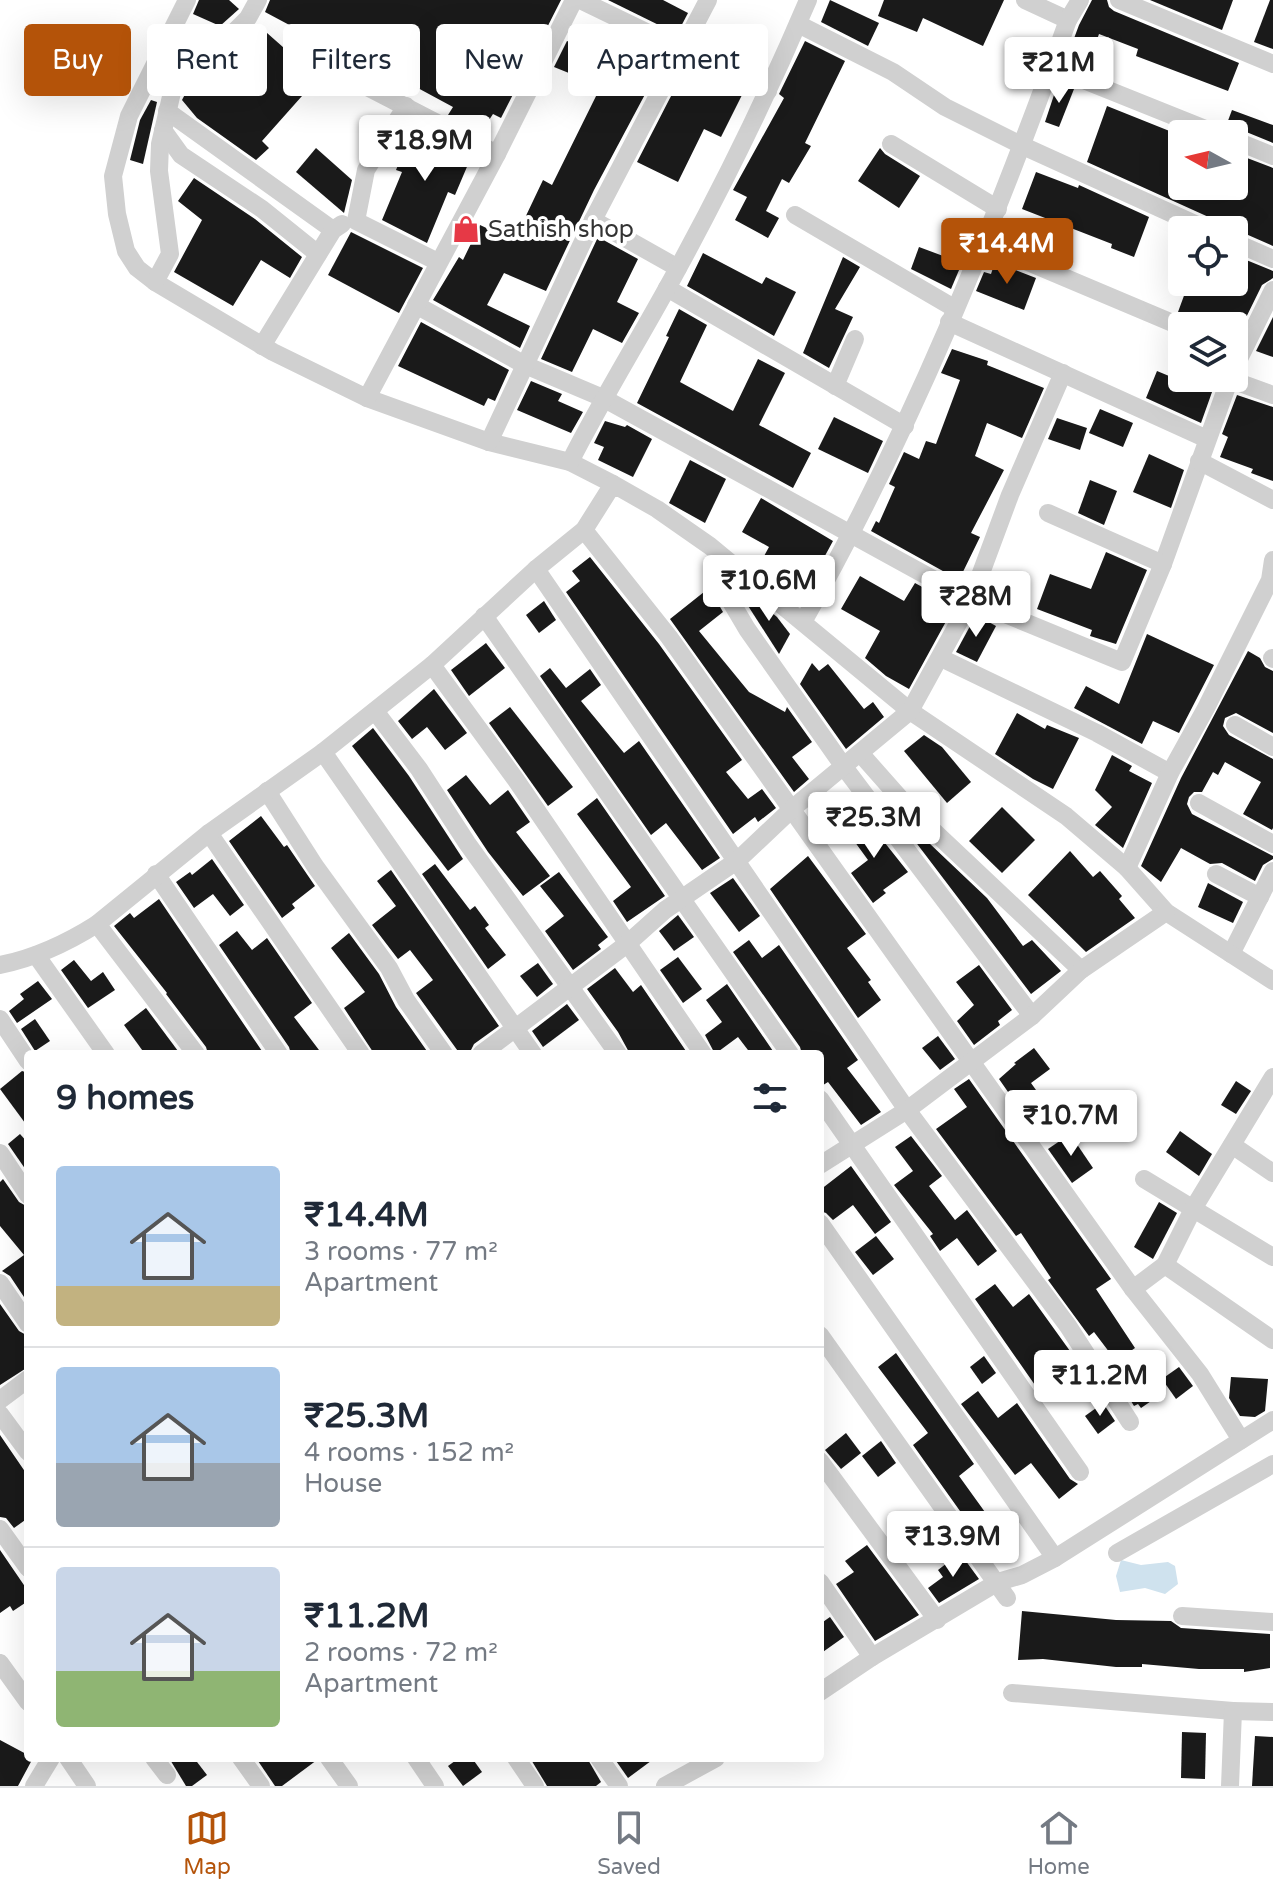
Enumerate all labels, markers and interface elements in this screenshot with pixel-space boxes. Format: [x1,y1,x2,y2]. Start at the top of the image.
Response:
chip: Buy [24,24,131,96]
chip: Rent [147,24,267,96]
chip: Filters [283,24,420,96]
chip: New [436,24,552,96]
chip: Apartment [568,24,768,96]
pin: ₹21M [1012,37,1106,105]
text: ₹21M [1023,47,1095,78]
pin: ₹18.9M [360,115,490,183]
north arrow [1168,120,1248,200]
map controls [1168,120,1248,392]
text: ₹18.9M [377,125,473,156]
shop icon: Sathish shop [451,214,481,244]
place label: Sathish shop [488,215,634,244]
button: locate [1168,216,1248,296]
pin: ₹14.4M [942,218,1072,286]
text: ₹14.4M [959,228,1055,259]
button: layers [1168,312,1248,392]
pin: ₹10.6M [704,555,834,623]
text: ₹10.6M [721,565,817,596]
pin: ₹28M [929,571,1023,639]
text: ₹28M [940,581,1012,612]
pin: ₹25.3M [809,792,939,860]
text: ₹25.3M [826,802,922,833]
icon: filters [748,1076,792,1120]
text: 9 homes [56,1078,194,1119]
pin: ₹10.7M [1006,1090,1136,1158]
text: ₹10.7M [1023,1100,1119,1131]
text: ₹14.4M [304,1195,429,1236]
icon: home [120,1198,216,1294]
text: 3 rooms · 77 m² [304,1236,498,1267]
text: Apartment [304,1267,438,1298]
pin: ₹11.2M [1035,1350,1165,1418]
text: ₹11.2M [1052,1360,1148,1391]
text: ₹25.3M [304,1396,429,1437]
icon: home [120,1399,216,1495]
text: 4 rooms · 152 m² [304,1437,514,1468]
text: House [304,1468,382,1499]
pin: ₹13.9M [888,1511,1018,1579]
text: ₹13.9M [905,1521,1001,1552]
text: ₹11.2M [304,1596,430,1637]
icon: home [120,1599,216,1695]
text: 2 rooms · 72 m² [304,1637,498,1668]
text: Apartment [304,1668,438,1699]
tab: Map [183,1806,231,1880]
tab: Saved [597,1806,661,1880]
tab: Home [1027,1806,1090,1880]

